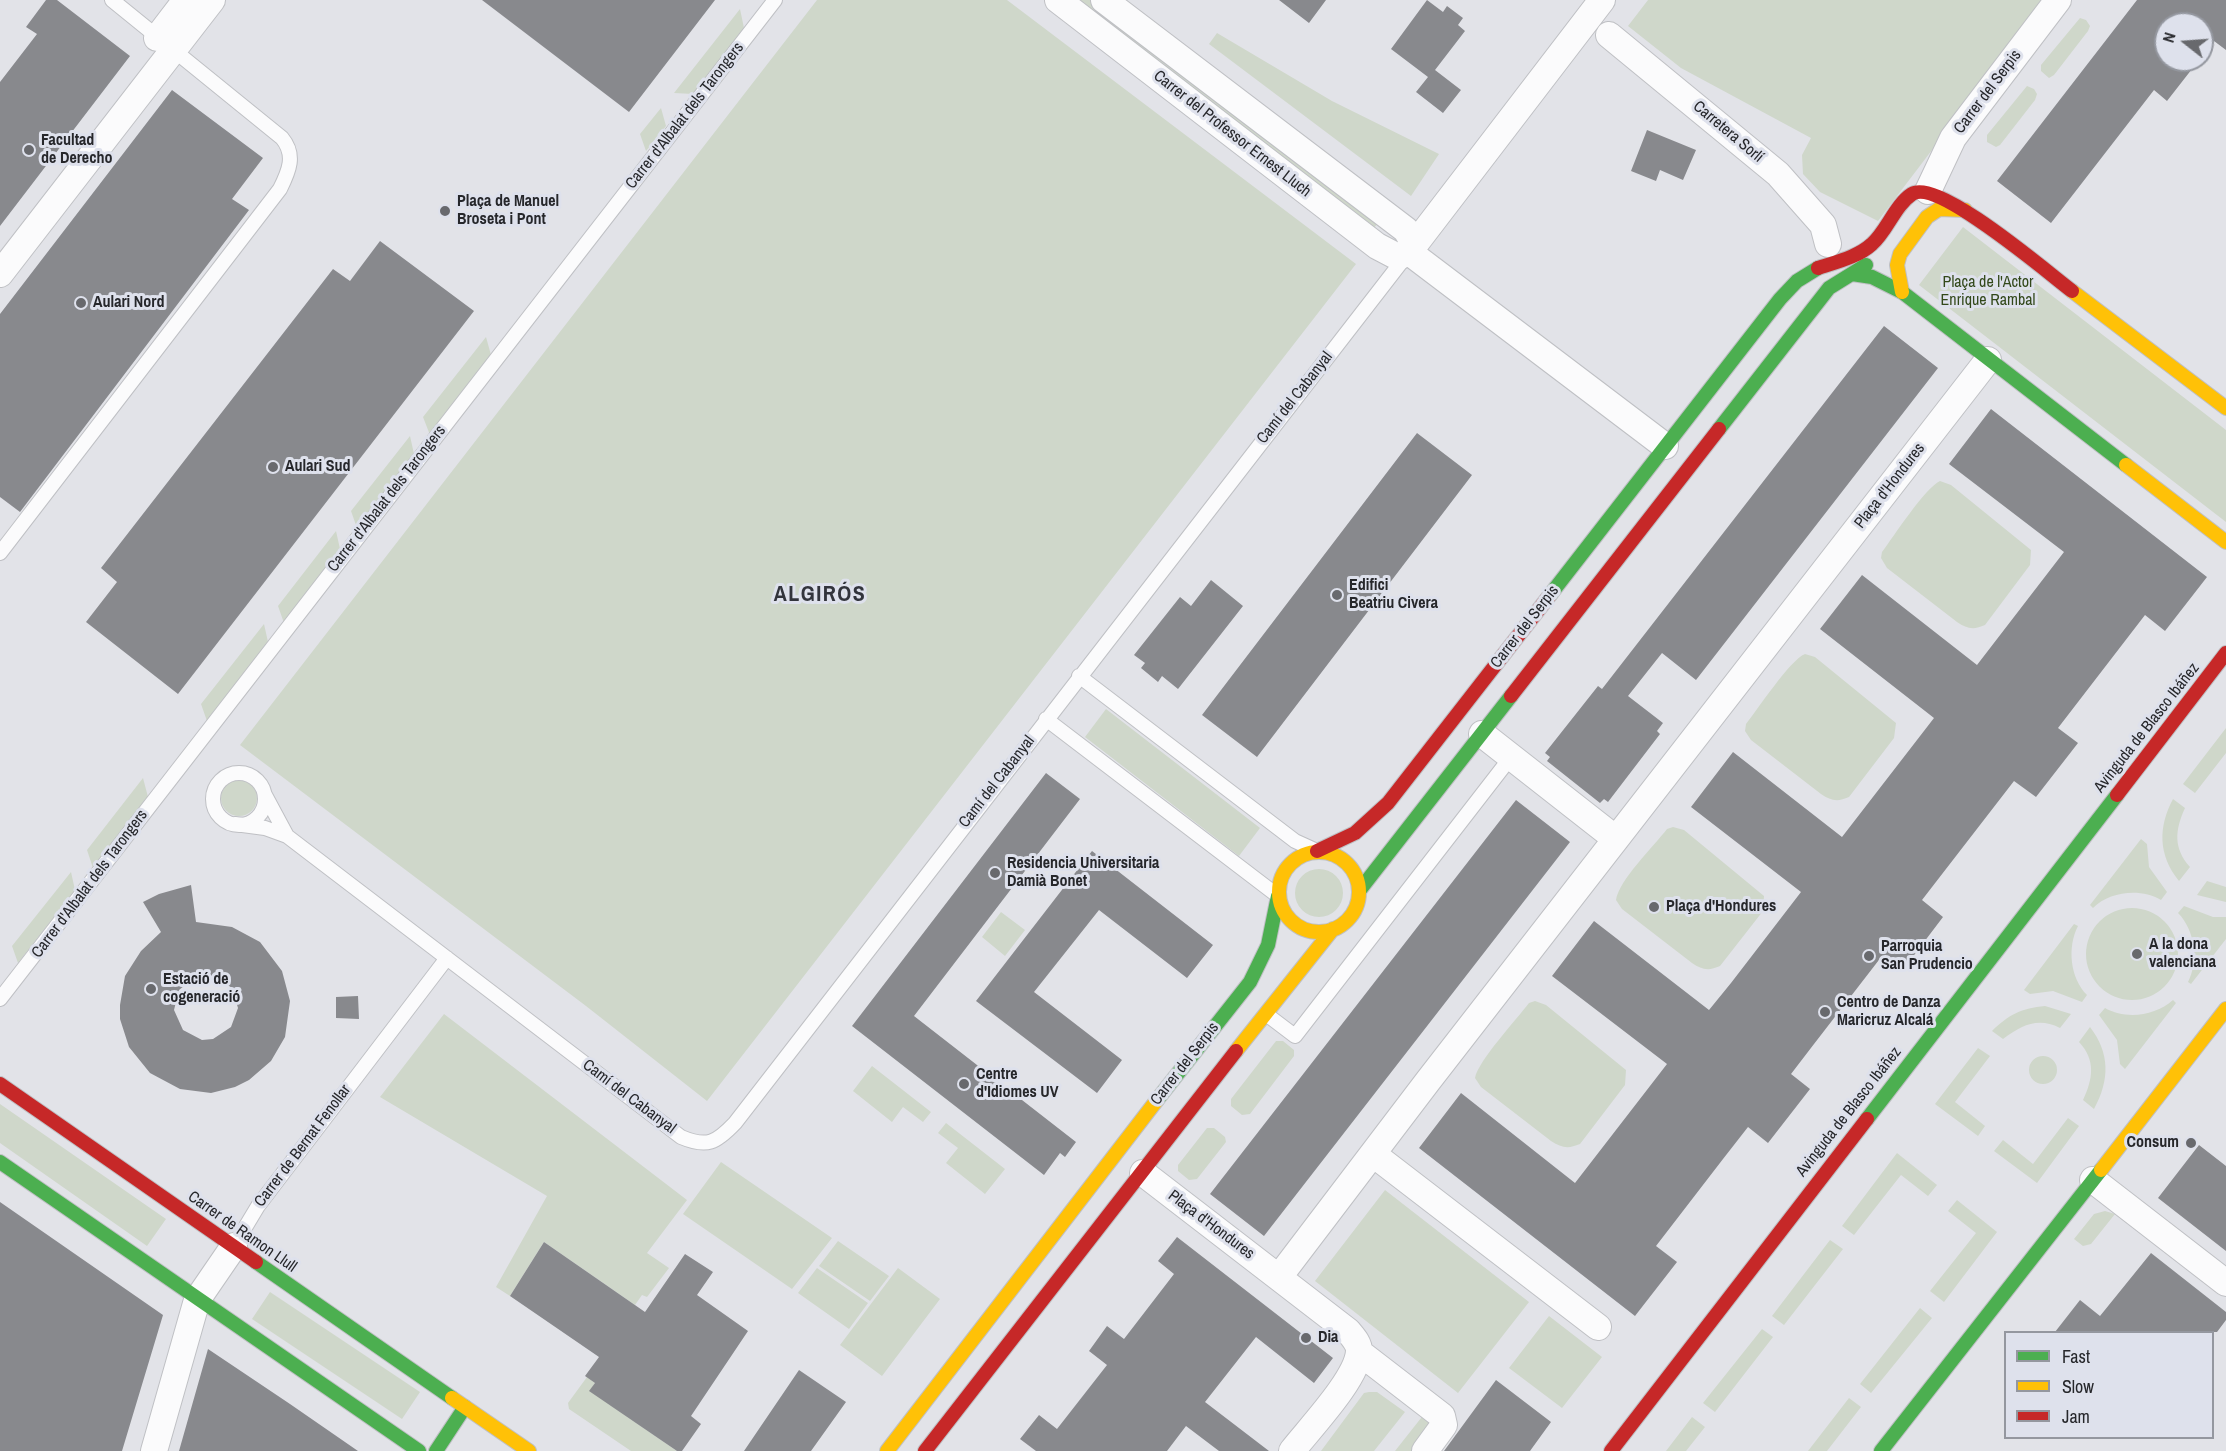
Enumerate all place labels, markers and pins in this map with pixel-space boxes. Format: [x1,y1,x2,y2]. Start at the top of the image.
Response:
place label: Facultad de Derecho [41,131,112,169]
marker: Facultad de Derecho [22,143,36,157]
place label: Plaça de Manuel Broseta i Pont [457,192,559,230]
marker: Plaça de Manuel Broseta i Pont [438,204,452,218]
place label: Aulari Nord [93,293,164,313]
marker: Aulari Nord [74,296,88,310]
place label: Aulari Sud [285,457,351,477]
marker: Aulari Sud [266,460,280,474]
place label: Edifici Beatriu Civera [1349,576,1438,614]
marker: Edifici Beatriu Civera [1330,588,1344,602]
place label: Residencia Universitaria Damià Bonet [1007,854,1159,892]
marker: Residencia Universitaria Damià Bonet [988,866,1002,880]
place label: Plaça d'Hondures [1666,897,1776,917]
marker: Plaça d'Hondures [1647,900,1661,914]
place label: A la dona valenciana [2149,935,2216,973]
place label: Parroquia San Prudencio [1881,937,1973,975]
marker: A la dona valenciana [2130,947,2144,961]
marker: Parroquia San Prudencio [1862,949,1876,963]
place label: Estació de cogeneració [163,970,240,1008]
marker: Estació de cogeneració [144,982,158,996]
place label: Centro de Danza Maricruz Alcalá [1837,993,1941,1031]
marker: Centro de Danza Maricruz Alcalá [1818,1005,1832,1019]
place label: Centre d'Idiomes UV [976,1065,1059,1103]
marker: Centre d'Idiomes UV [957,1077,971,1091]
place label: Consum [2127,1133,2179,1153]
marker: Consum [2184,1136,2198,1150]
place label: Dia [1318,1328,1338,1348]
marker: Dia [1299,1331,1313,1345]

